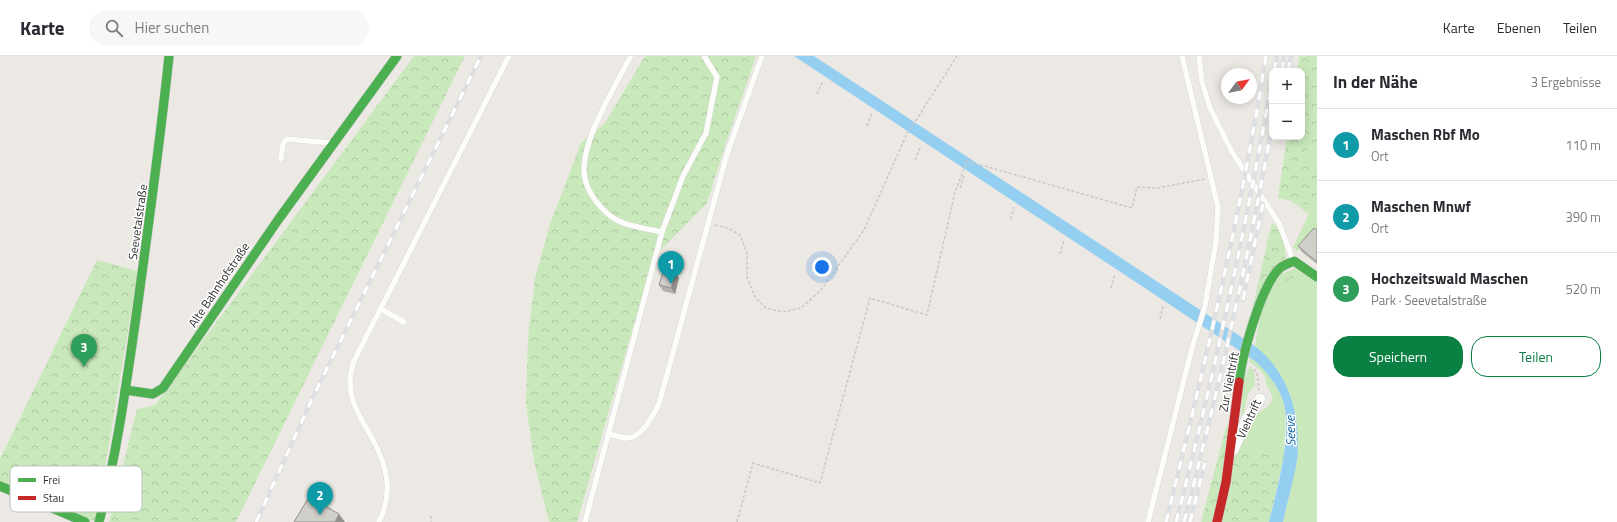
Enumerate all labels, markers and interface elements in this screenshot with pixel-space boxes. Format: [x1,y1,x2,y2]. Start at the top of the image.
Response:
search box [89,10,369,46]
text: Karte [20,13,65,42]
text: Hier suchen [135,16,209,39]
icon: search [103,17,125,39]
text: Karte [1443,17,1475,38]
text: Ebenen [1497,17,1541,38]
text: Teilen [1563,17,1597,38]
north arrow [1221,68,1257,104]
map controls [1269,68,1305,140]
button: + [1269,68,1305,104]
text: In der Nähe [1333,69,1418,95]
text: 3 Ergebnisse [1531,72,1601,92]
button: − [1269,104,1305,140]
text: Maschen Rbf Mo [1371,123,1480,146]
text: 1 [1342,135,1350,155]
text: 110 m [1565,135,1601,155]
text: Ort [1371,146,1389,166]
street label: Seevetalstraße [123,183,152,261]
text: Maschen Mnwf [1371,195,1471,218]
text: 2 [1342,207,1350,227]
text: 390 m [1565,207,1601,227]
text: Ort [1371,218,1389,238]
street label: Alte Bahnhofstraße [183,238,254,331]
pin: 1 [658,251,684,284]
your location [812,257,832,277]
text: Hochzeitswald Maschen [1371,267,1528,290]
text: 3 [1342,279,1350,299]
text: 520 m [1565,279,1601,299]
text: Park · Seevetalstraße [1371,290,1487,310]
pin: 3 [71,334,97,367]
button: Speichern [1333,336,1463,377]
button: Teilen [1471,336,1601,377]
street label: Zur Viehtrift [1213,350,1244,414]
street label: Viehtrift [1231,395,1266,442]
water label: Seeve [1279,415,1301,446]
legend [10,466,142,512]
text: Frei [43,472,60,488]
pin: 2 [307,482,333,515]
text: Stau [43,490,64,506]

